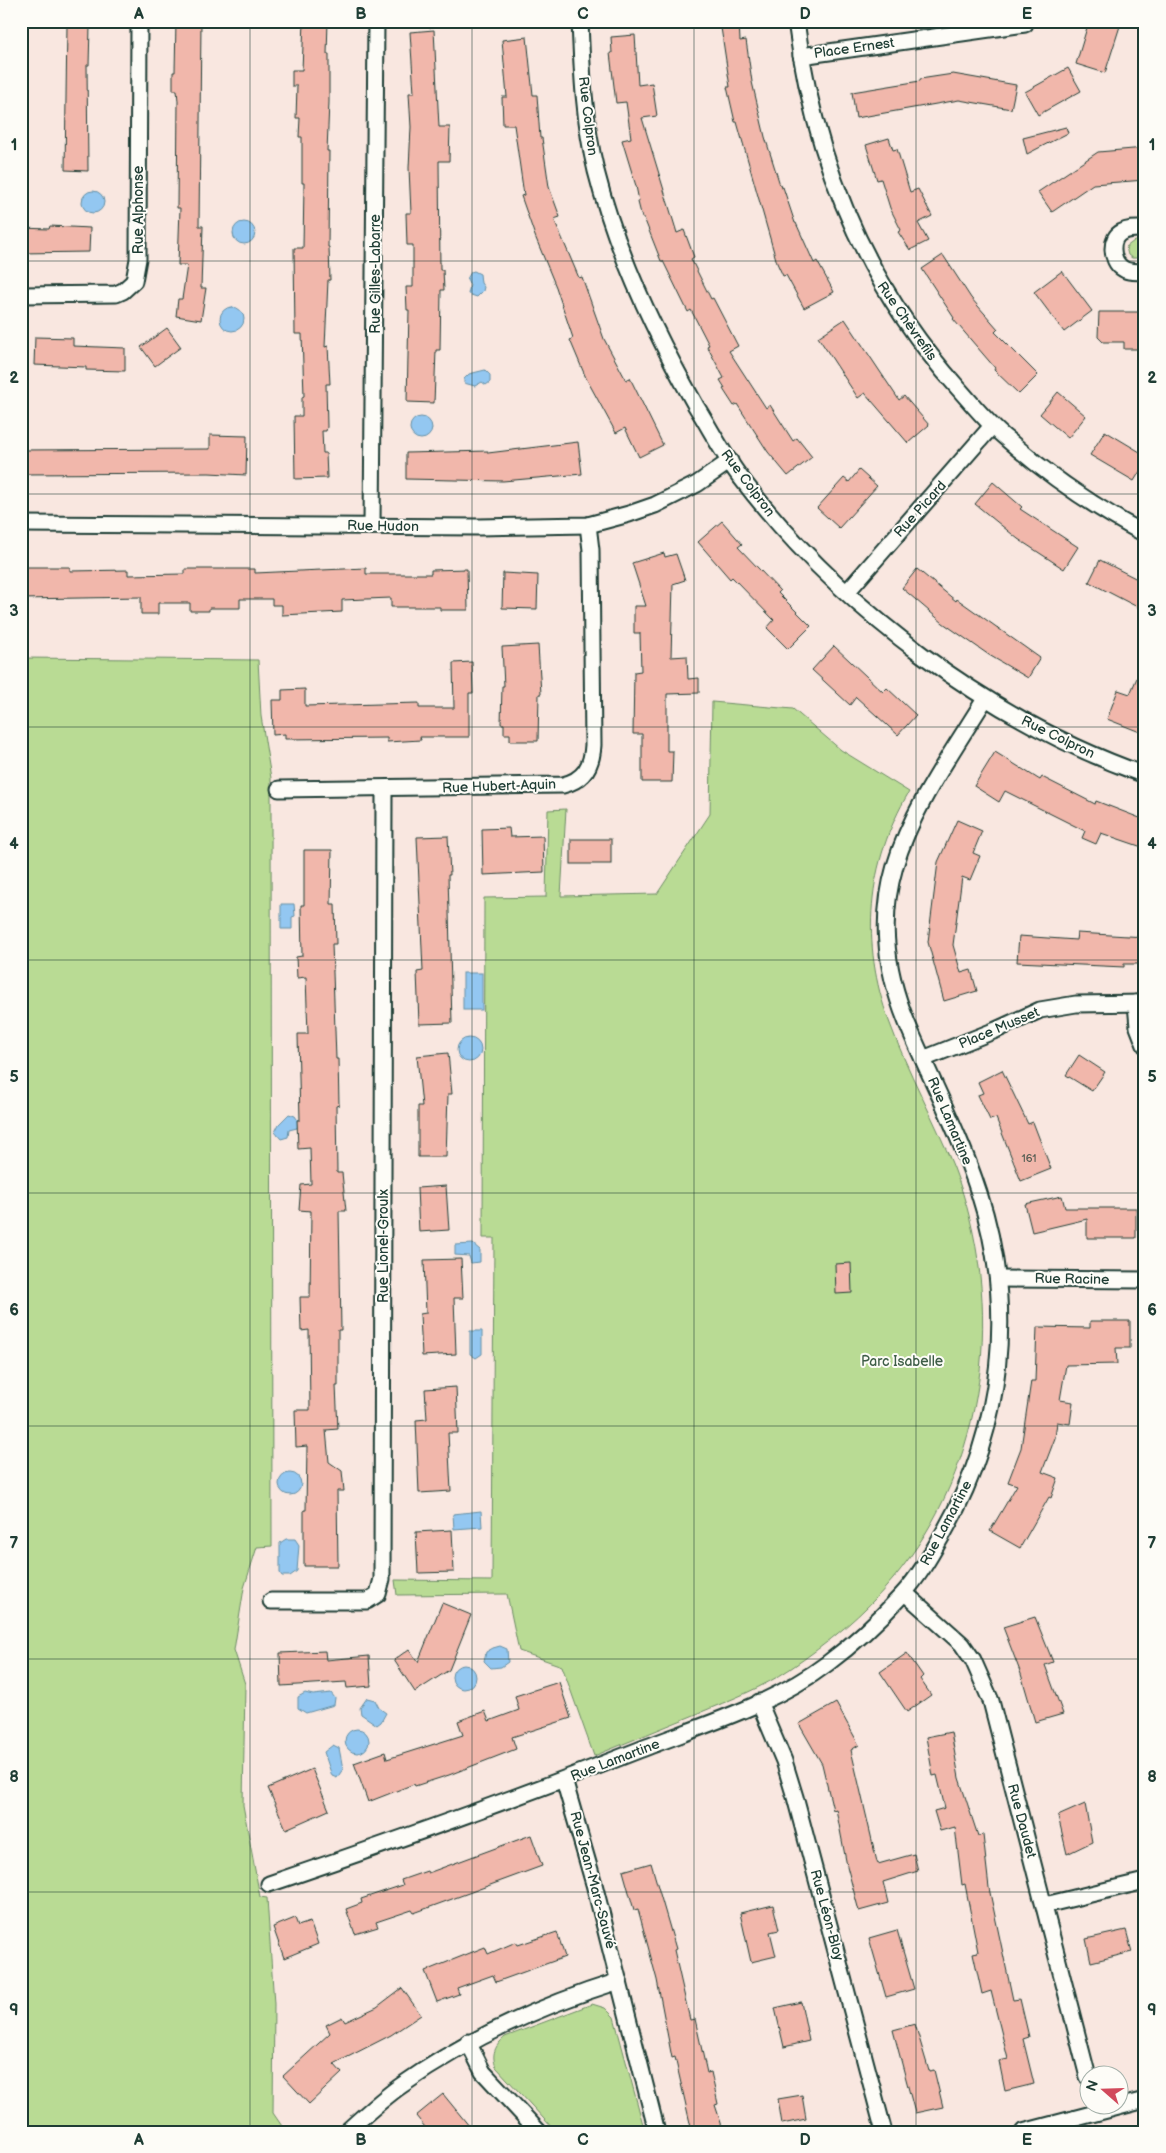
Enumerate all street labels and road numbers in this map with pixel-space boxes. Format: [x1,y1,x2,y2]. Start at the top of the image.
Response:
street label: Place Ernest [813,34,896,62]
street label: Rue Colpron [575,75,601,157]
street label: Rue Alphonse [130,166,147,254]
street label: Rue Gilles-Labarre [367,214,384,334]
street label: Rue Chèvrefils [873,278,941,364]
street label: Rue Colpron [717,446,779,520]
street label: Rue Picard [890,477,950,541]
street label: Rue Hudon [347,517,419,535]
street label: Rue Colpron [1018,712,1098,762]
street label: Rue Hubert-Aquin [442,776,556,796]
street label: Place Musset [956,1003,1042,1053]
street label: Rue Lamartine [924,1074,976,1168]
street label: Rue Lionel-Groulx [375,1189,392,1303]
street label: Rue Racine [1035,1270,1109,1288]
street label: Rue Lamartine [916,1478,976,1568]
street label: Rue Lamartine [568,1735,662,1785]
street label: Rue Daudet [1004,1782,1040,1861]
street label: Rue Jean-Marc-Sauvé [566,1809,620,1951]
street label: Rue Léon-Bloy [807,1868,847,1963]

